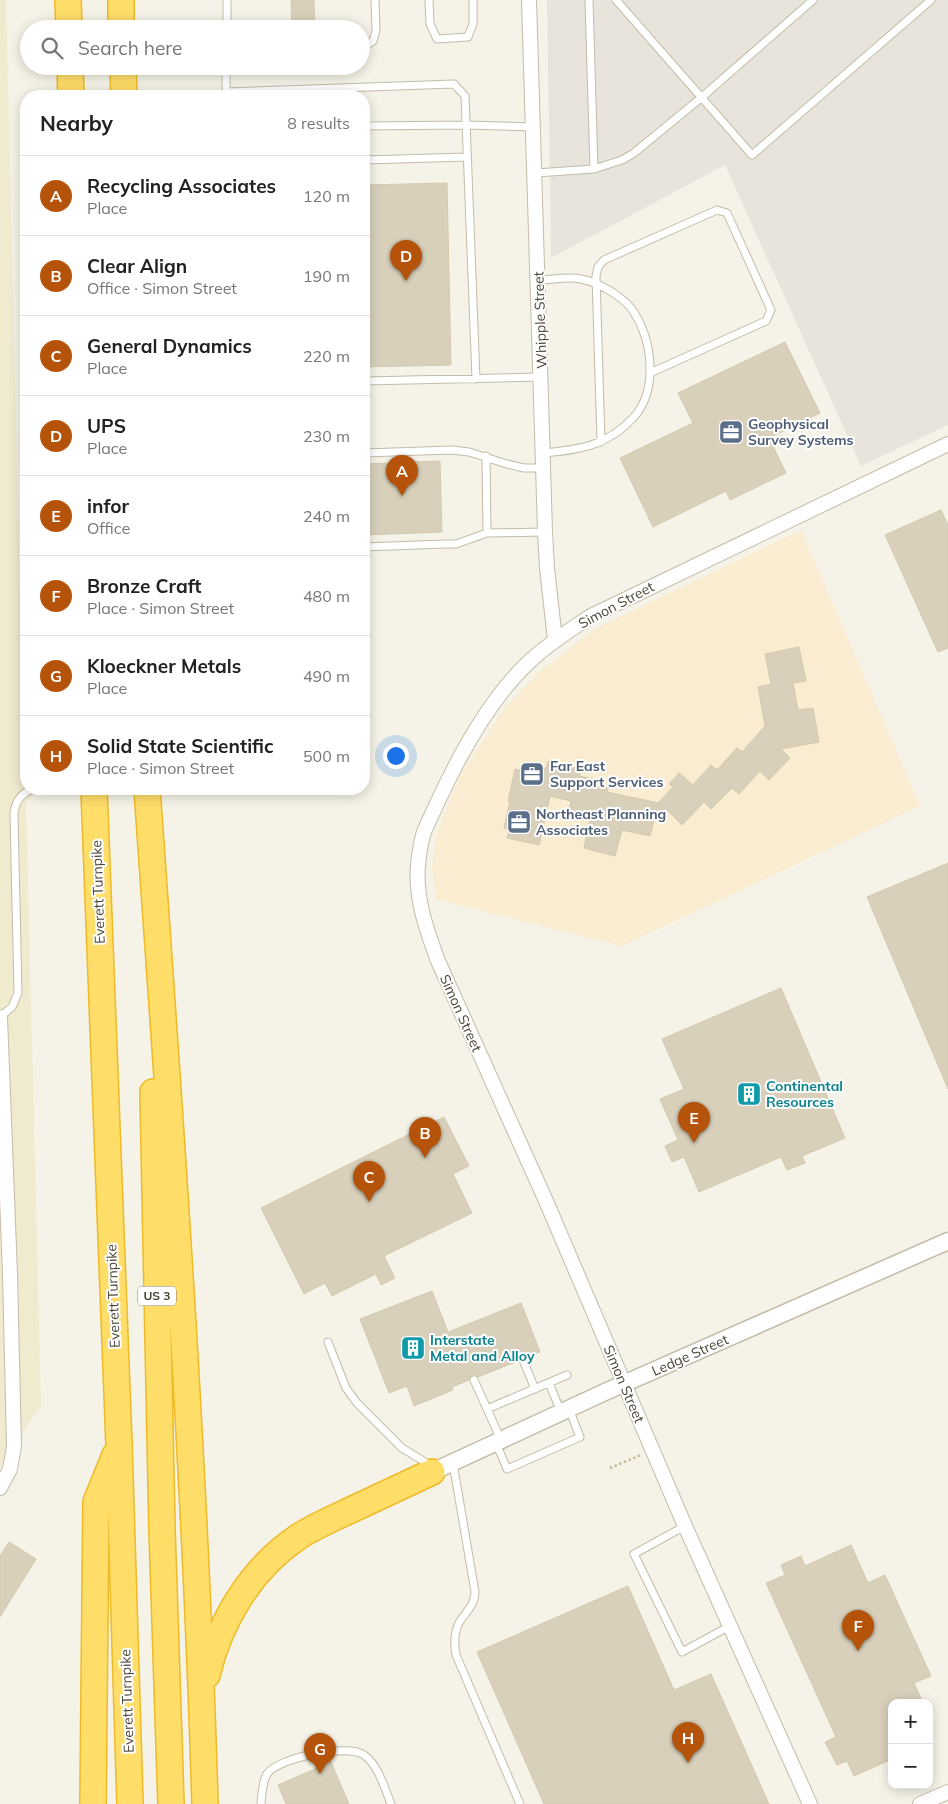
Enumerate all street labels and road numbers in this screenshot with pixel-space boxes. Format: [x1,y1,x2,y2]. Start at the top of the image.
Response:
street label: Whipple Street [529,271,551,369]
street label: Simon Street [575,578,657,632]
street label: Everett Turnpike [87,840,109,944]
street label: Simon Street [436,971,486,1055]
street label: Everett Turnpike [102,1244,124,1348]
road number: US 3 [138,1286,176,1305]
street label: Ledge Street [649,1330,731,1380]
street label: Simon Street [600,1342,649,1426]
street label: Everett Turnpike [116,1649,138,1753]

